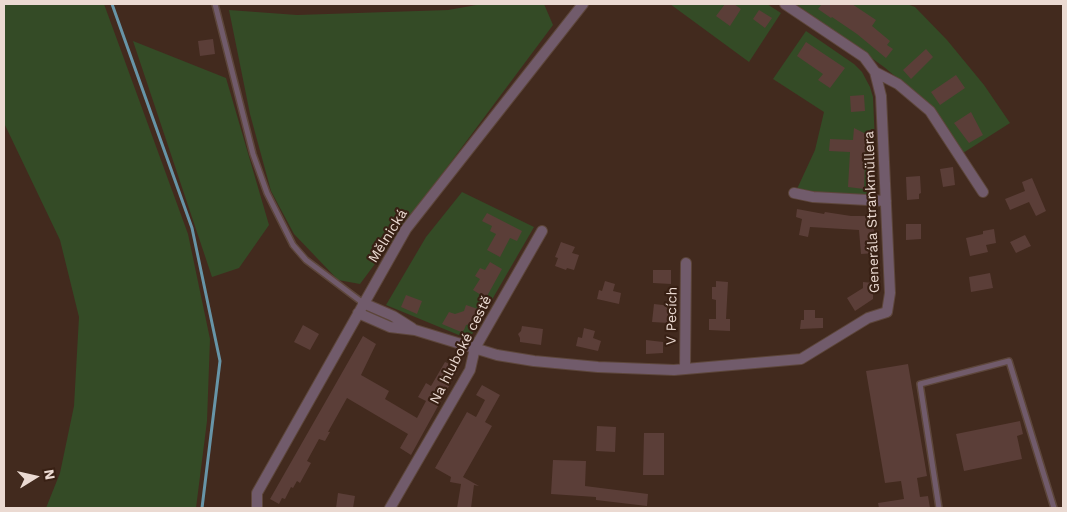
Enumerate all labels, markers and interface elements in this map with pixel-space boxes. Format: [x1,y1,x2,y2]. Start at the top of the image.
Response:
street label: Generála Strankmüllera [861,131,883,293]
street label: Mělnická [365,206,411,266]
street label: V Pecích [663,287,681,345]
street label: Na hluboké cestě [426,293,496,407]
north arrow [10,452,60,502]
text: N [41,468,59,481]

